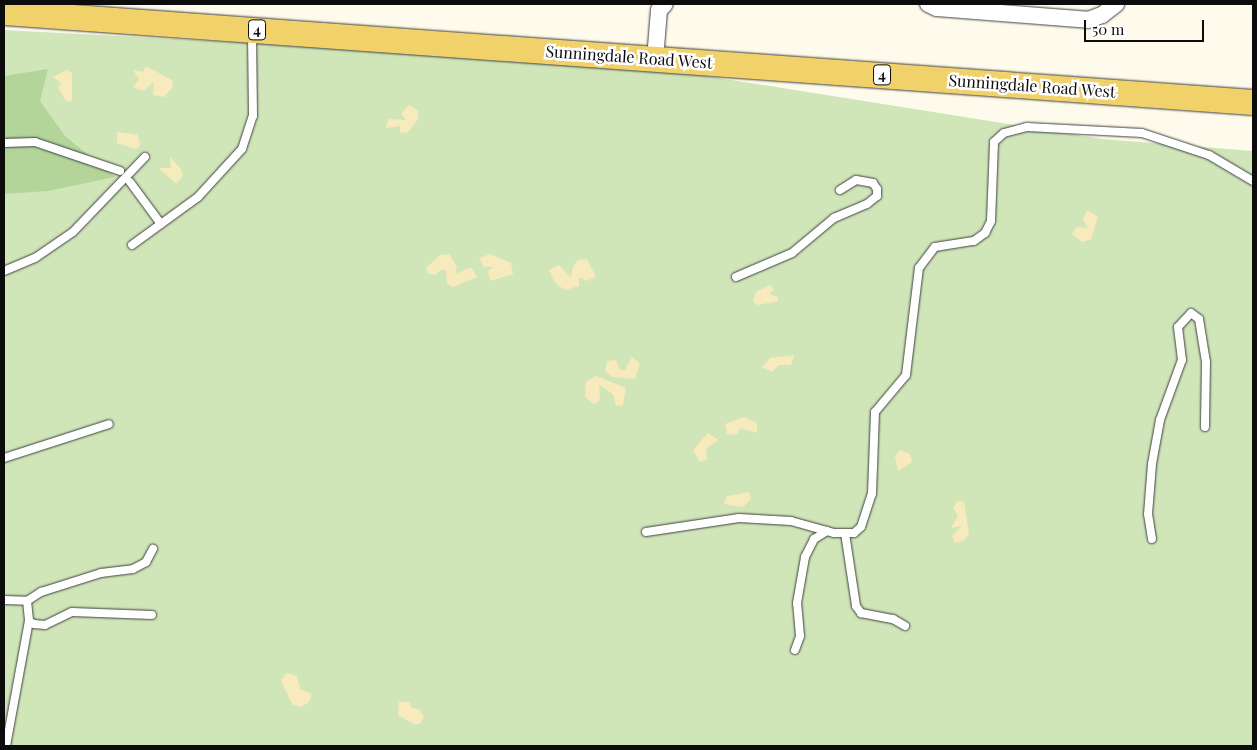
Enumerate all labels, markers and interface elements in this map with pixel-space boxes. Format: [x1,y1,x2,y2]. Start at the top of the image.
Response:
scale bar [1087,10,1207,42]
road number: 4 [247,18,267,42]
text: 50 m [1092,19,1124,39]
street label: Sunningdale Road West [545,42,713,72]
road number: 4 [872,62,892,88]
street label: Sunningdale Road West [948,71,1116,101]

